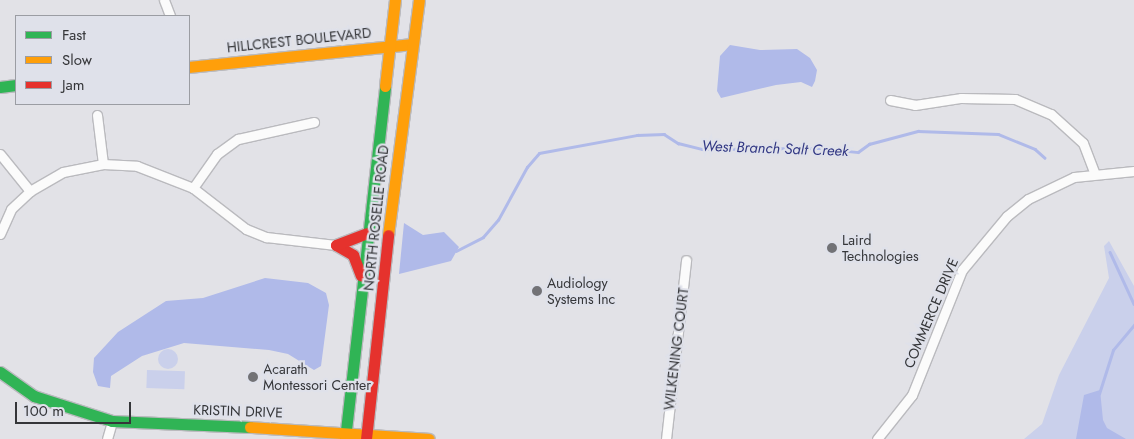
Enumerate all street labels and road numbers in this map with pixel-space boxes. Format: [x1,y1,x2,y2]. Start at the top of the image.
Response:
street label: HILLCREST BOULEVARD [226,24,372,56]
street label: NORTH ROSELLE ROAD [360,144,392,292]
street label: COMMERCE DRIVE [900,255,962,371]
street label: WILKENING COURT [660,287,692,411]
street label: KRISTIN DRIVE [193,401,283,421]

